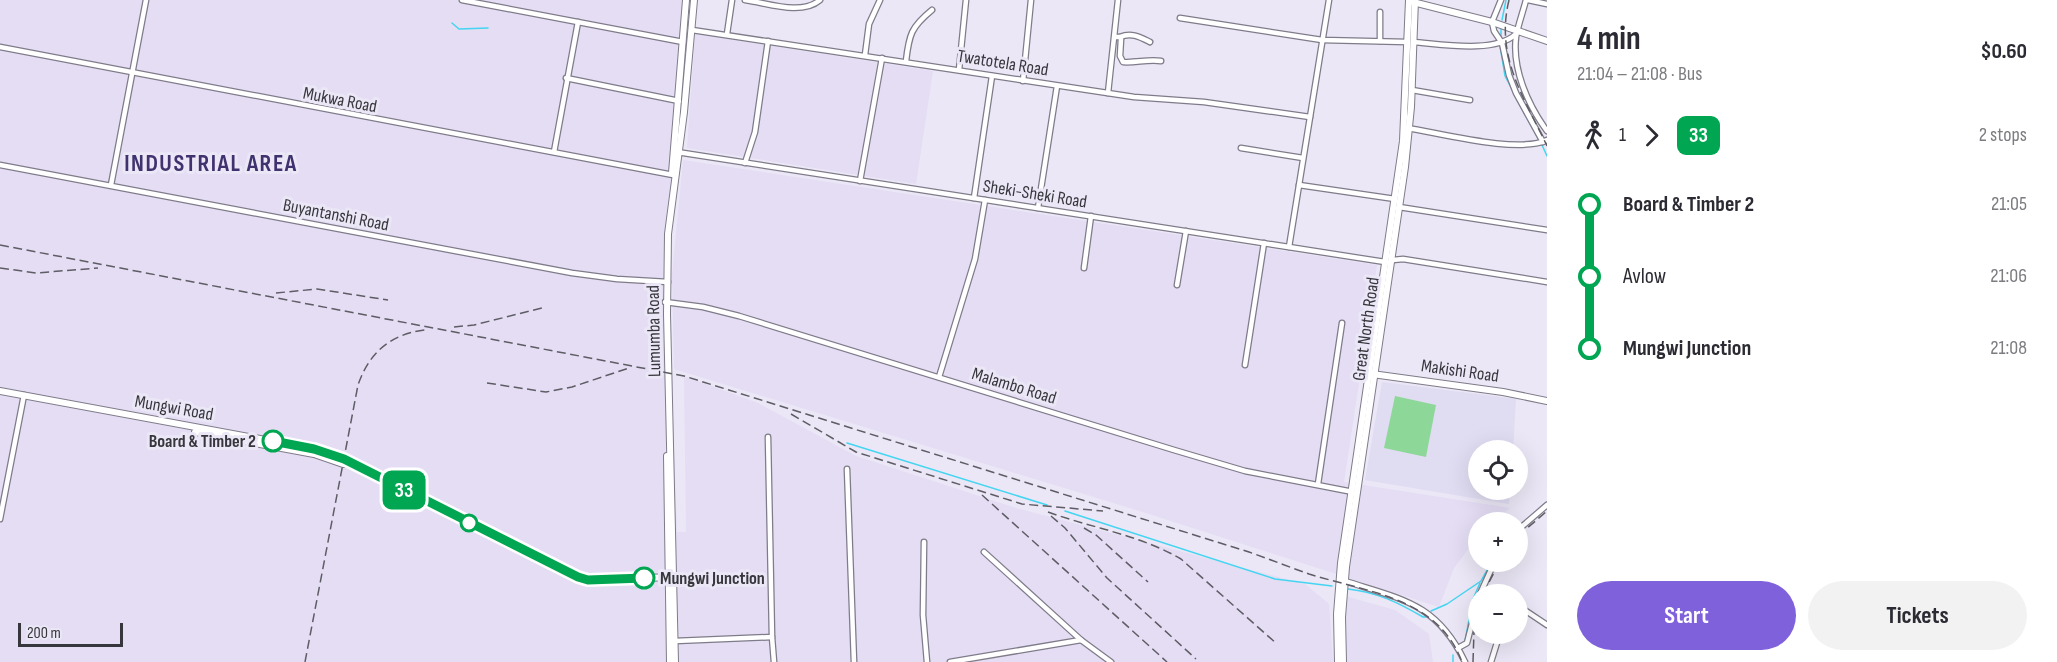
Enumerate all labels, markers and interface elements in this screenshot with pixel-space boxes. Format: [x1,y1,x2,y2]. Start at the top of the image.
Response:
text: 4 min [1577,19,1641,59]
text: $0.60 [1980,38,2027,65]
street label: Twatotela Road [956,45,1050,81]
text: 21:04 – 21:08 · Bus [1577,62,1702,86]
street label: Mukwa Road [301,83,379,117]
icon: walk [1577,119,1610,152]
icon: forward [1635,119,1668,152]
text: 1 [1619,123,1626,147]
text: 33 [1689,123,1708,148]
text: 2 stops [1979,123,2027,147]
district label: INDUSTRIAL AREA [124,149,298,178]
street label: Sheki-Sheki Road [981,175,1089,213]
text: Board & Timber 2 [1623,191,1754,218]
text: 21:05 [1991,192,2027,216]
street label: Buyantanshi Road [281,194,391,236]
text: Avlow [1623,263,1666,290]
text: 21:06 [1990,264,2027,288]
street label: Great North Road [1348,276,1384,382]
street label: Lumumba Road [643,285,665,377]
text: Mungwi Junction [1623,335,1751,362]
text: 21:08 [1990,336,2027,360]
street label: Makishi Road [1420,355,1500,387]
street label: Malambo Road [969,363,1059,409]
street label: Mungwi Road [133,391,215,425]
marker: Board & Timber 2 [262,430,284,452]
place label: Board & Timber 2 [149,431,256,452]
map controls [1468,440,1528,644]
button: locate [1468,440,1528,500]
line badge: 33 [377,470,431,510]
text: 33 [395,478,413,503]
button: + [1468,512,1528,572]
unlabelled marker [460,514,478,532]
marker: Mungwi Junction [633,567,655,589]
place label: Mungwi Junction [660,568,765,589]
button: Start [1577,581,1796,650]
button: Tickets [1808,581,2027,650]
button: − [1468,584,1528,644]
scale bar [18,620,123,648]
text: 200 m [27,624,61,643]

